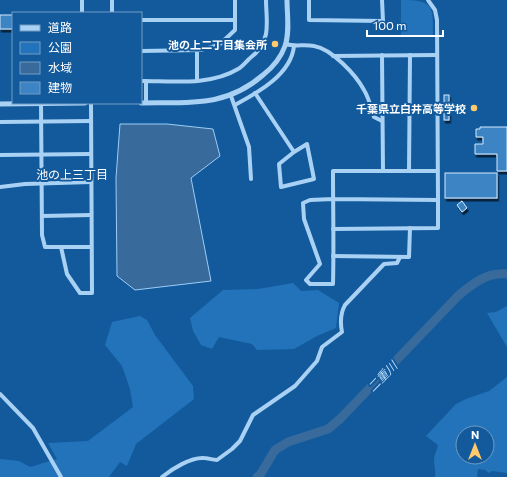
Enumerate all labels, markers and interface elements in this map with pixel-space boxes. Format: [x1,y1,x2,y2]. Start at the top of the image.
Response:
legend [12,12,142,104]
scale bar [367,12,443,38]
text: 100 m [373,18,407,32]
text: 道路 [48,20,72,34]
place label: 池の上二丁目集会所 [168,38,267,51]
marker: 池の上二丁目集会所 [270,39,280,49]
text: 公園 [48,40,72,54]
text: 水域 [48,60,72,74]
text: 建物 [48,80,72,94]
place label: 千葉県立白井高等学校 [356,102,466,115]
marker: 千葉県立白井高等学校 [469,103,479,113]
district label: 池の上三丁目 [36,167,108,181]
water label: 二重川 [364,357,401,394]
north arrow [455,425,495,465]
text: N [471,428,479,441]

